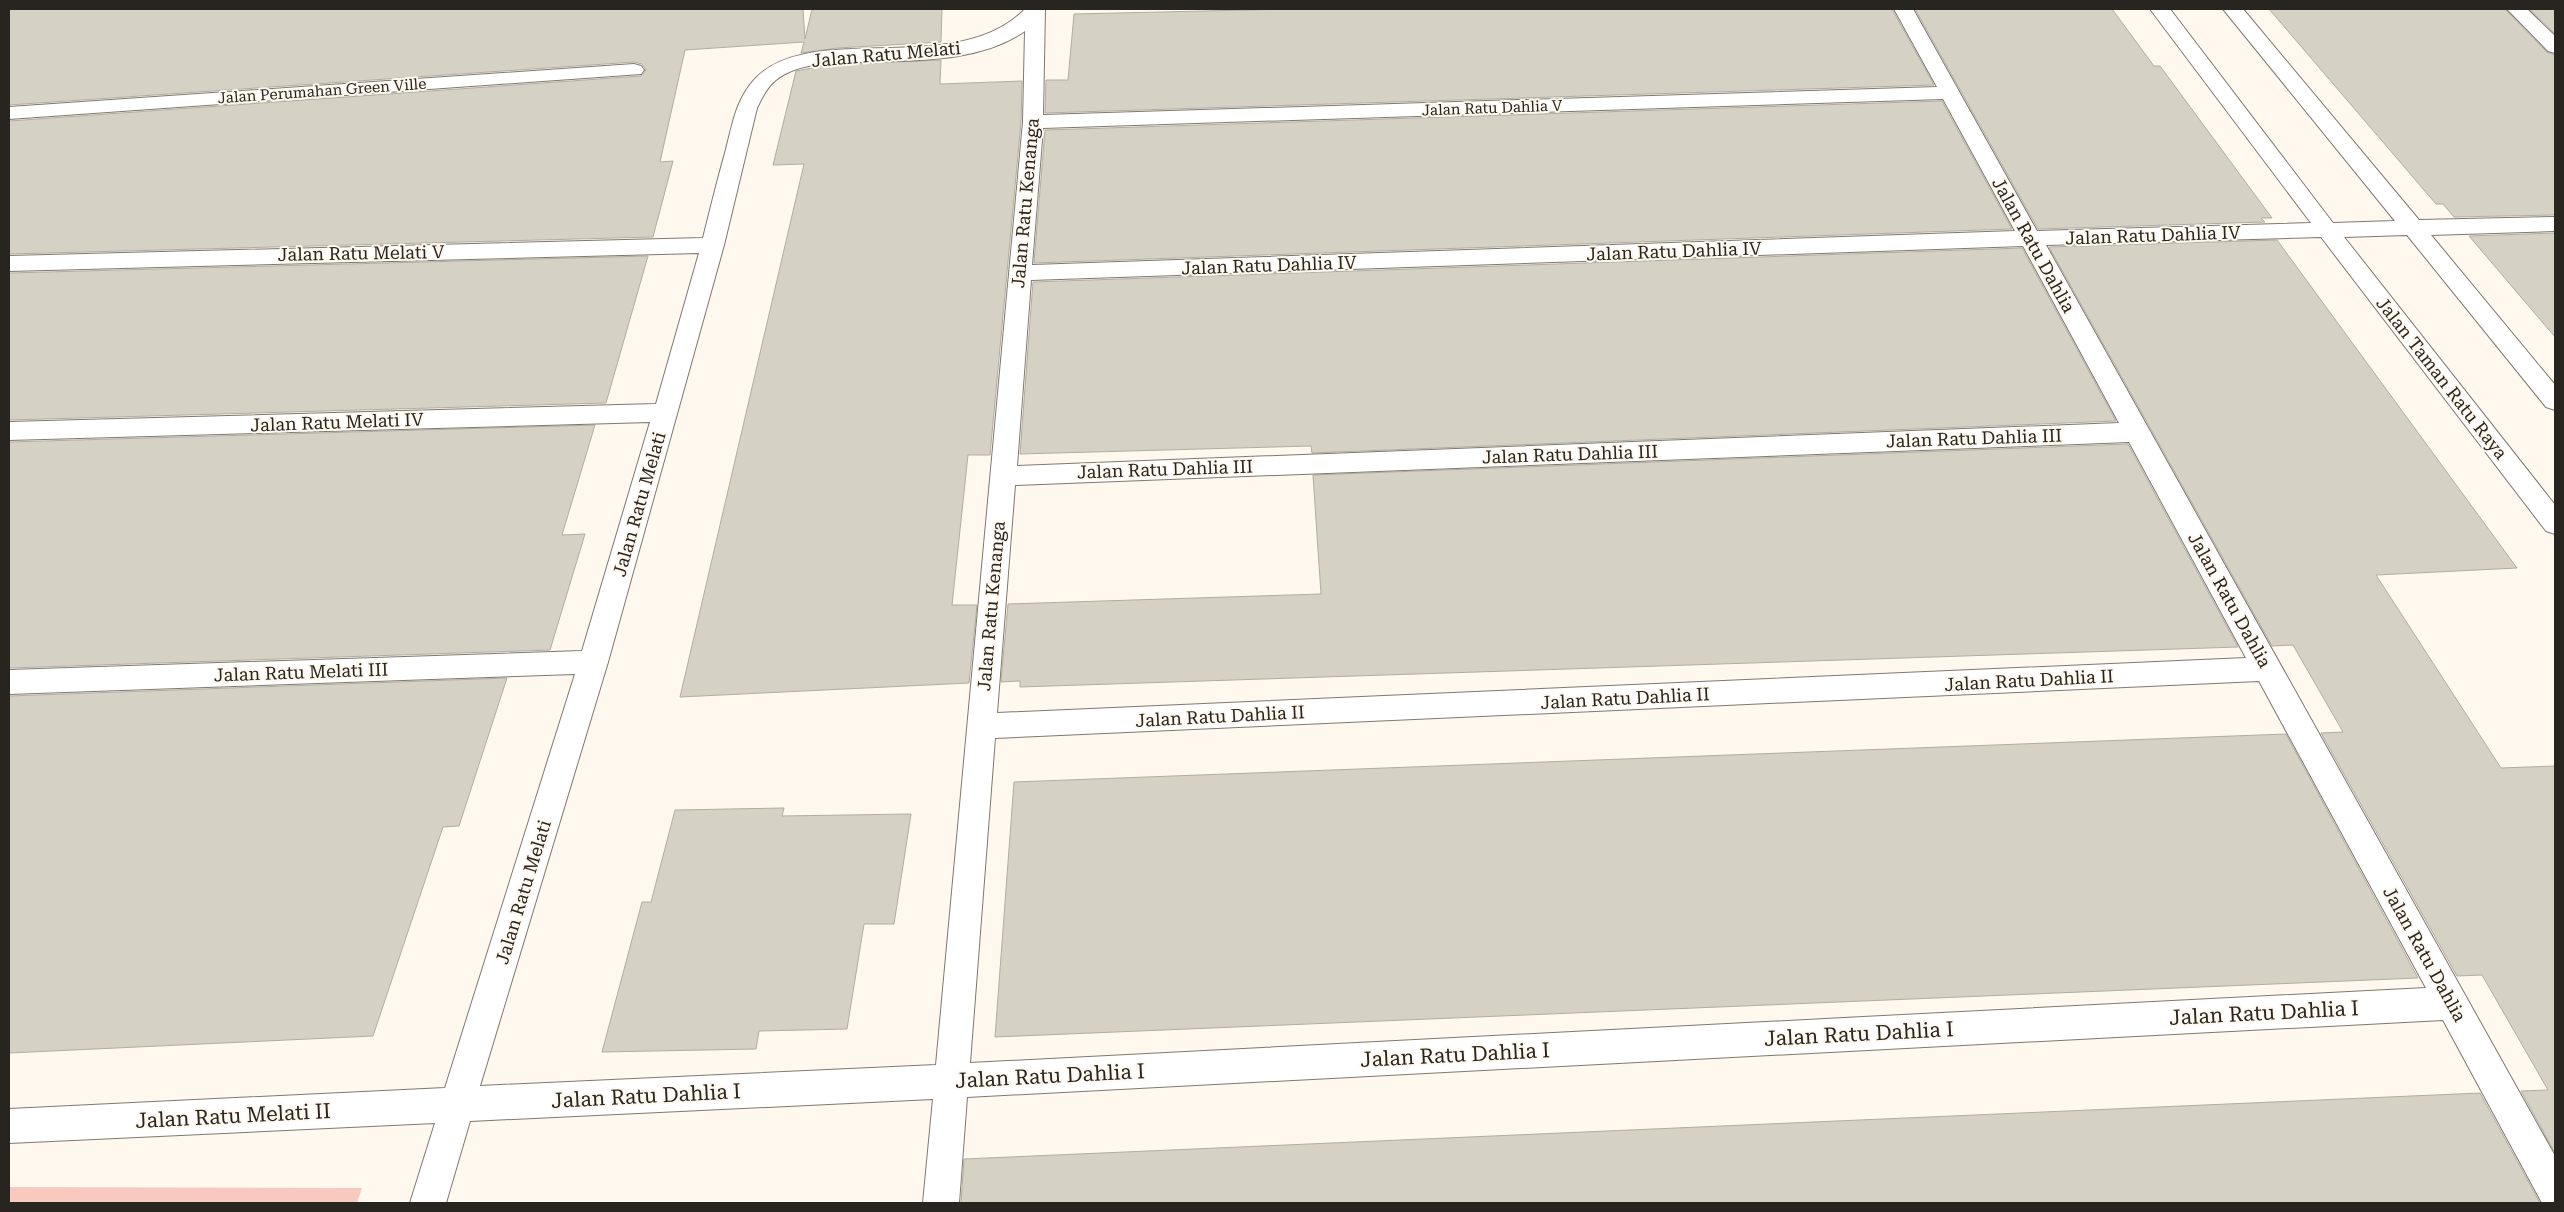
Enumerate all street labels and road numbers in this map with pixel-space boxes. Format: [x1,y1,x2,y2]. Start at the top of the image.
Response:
street label: Jalan Ratu Melati [811,37,962,71]
street label: Jalan Perumahan Green Ville [217,75,427,107]
street label: Jalan Ratu Dahlia V [1421,97,1563,119]
street label: Jalan Ratu Kenanga [1007,117,1043,289]
street label: Jalan Ratu Dahlia [1988,174,2080,317]
street label: Jalan Ratu Dahlia IV [2065,221,2241,249]
street label: Jalan Ratu Dahlia IV [1586,237,1762,265]
street label: Jalan Ratu Melati V [277,241,445,265]
street label: Jalan Ratu Dahlia IV [1181,251,1357,279]
street label: Jalan Taman Ratu Raya [2372,293,2512,463]
street label: Jalan Ratu Melati IV [250,408,424,436]
street label: Jalan Ratu Dahlia III [1886,424,2062,452]
street label: Jalan Ratu Melati [608,429,670,579]
street label: Jalan Ratu Dahlia III [1482,440,1658,468]
street label: Jalan Ratu Dahlia III [1077,455,1253,483]
street label: Jalan Ratu Kenanga [973,520,1009,692]
street label: Jalan Ratu Dahlia [2184,529,2276,672]
street label: Jalan Ratu Melati III [213,658,389,686]
street label: Jalan Ratu Dahlia II [1944,665,2114,695]
street label: Jalan Ratu Dahlia II [1540,683,1710,713]
street label: Jalan Ratu Dahlia II [1135,701,1305,731]
street label: Jalan Ratu Melati [491,817,555,967]
street label: Jalan Ratu Dahlia [2379,883,2471,1026]
street label: Jalan Ratu Dahlia I [2169,996,2359,1030]
street label: Jalan Ratu Dahlia I [1764,1017,1954,1051]
street label: Jalan Ratu Dahlia I [1360,1038,1550,1072]
street label: Jalan Ratu Dahlia I [955,1059,1145,1093]
street label: Jalan Ratu Dahlia I [551,1079,741,1113]
street label: Jalan Ratu Melati II [135,1099,331,1133]

